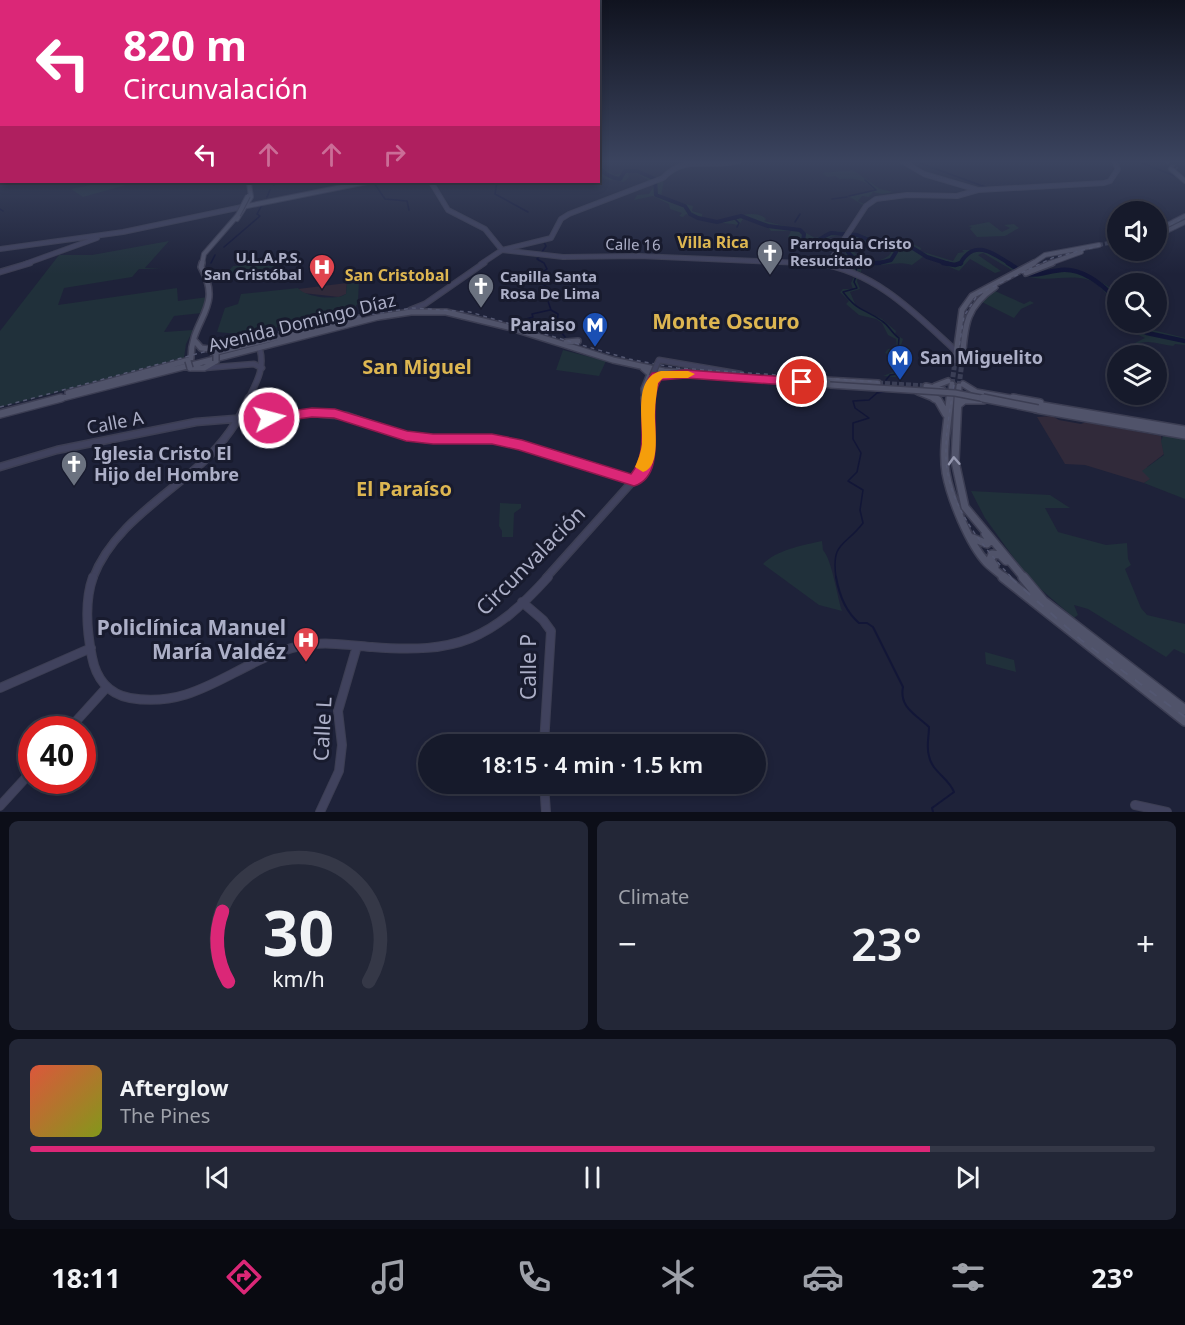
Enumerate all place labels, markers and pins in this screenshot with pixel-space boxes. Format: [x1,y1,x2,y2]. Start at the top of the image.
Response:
place label: Parroquia Cristo Resucitado [790,233,912,270]
church icon: Parroquia Cristo Resucitado [755,238,785,276]
place label: U.L.A.P.S. San Cristóbal [204,247,302,284]
hospital icon: U.L.A.P.S. San Cristóbal [307,252,337,290]
place label: Capilla Santa Rosa De Lima [500,266,600,303]
church icon: Capilla Santa Rosa De Lima [466,271,496,309]
metro station icon: Paraiso [580,310,610,348]
place label: Paraiso [510,312,576,336]
metro station icon: San Miguelito [885,343,915,381]
place label: San Miguelito [920,345,1043,369]
pin [776,356,827,407]
place label: Iglesia Cristo El Hijo del Hombre [94,441,239,486]
church icon: Iglesia Cristo El Hijo del Hombre [59,449,89,487]
place label: Policlínica Manuel María Valdéz [97,613,286,665]
hospital icon: Policlínica Manuel María Valdéz [291,625,321,663]

